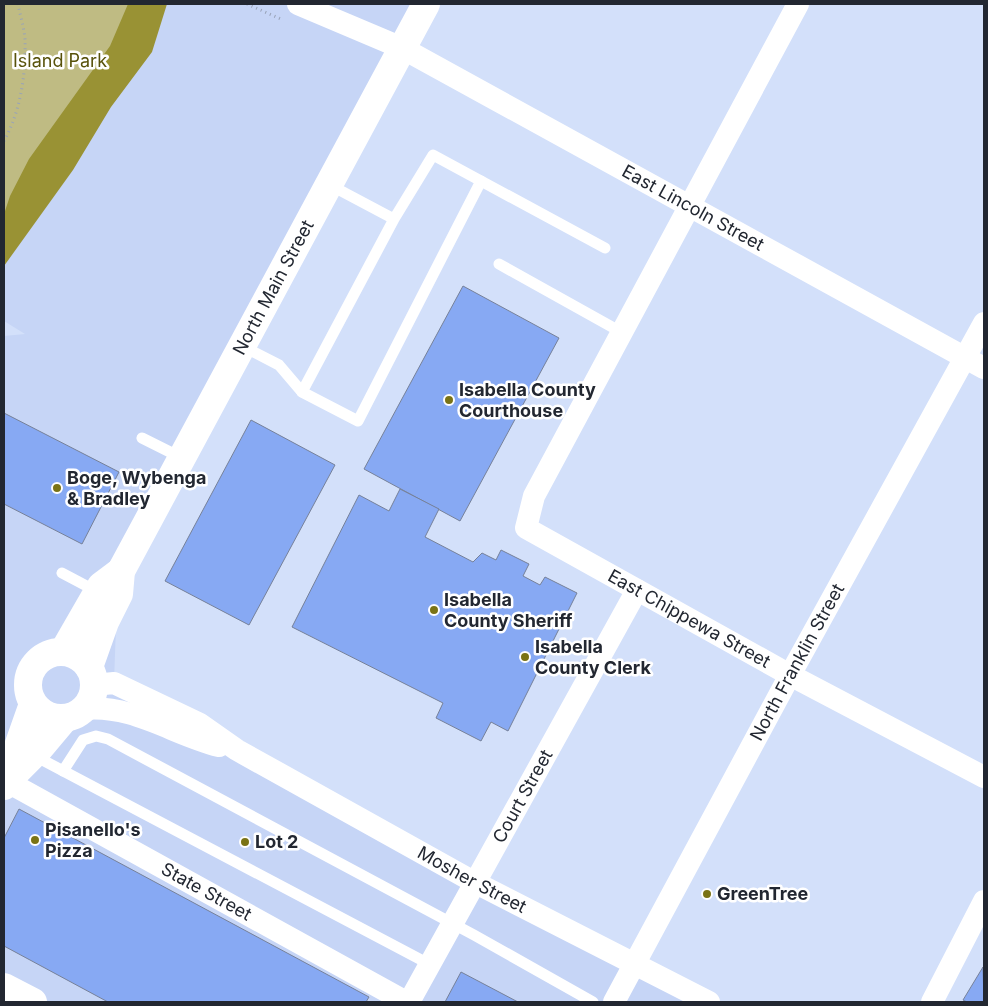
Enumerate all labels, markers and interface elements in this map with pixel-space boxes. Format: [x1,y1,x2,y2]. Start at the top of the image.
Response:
park label: Island Park [13,50,107,71]
street label: East Lincoln Street [619,160,768,255]
street label: North Main Street [228,216,318,358]
place label: Isabella County Courthouse [459,379,596,421]
marker: Isabella County Courthouse [443,394,455,406]
place label: Boge, Wybenga & Bradley [67,467,206,509]
marker: Boge, Wybenga & Bradley [51,482,63,494]
street label: East Chippewa Street [604,565,774,672]
street label: North Franklin Street [746,580,848,744]
place label: Isabella County Sheriff [444,589,573,631]
marker: Isabella County Sheriff [428,604,440,616]
place label: Isabella County Clerk [535,636,651,678]
marker: Isabella County Clerk [519,651,531,663]
street label: Court Street [488,746,557,846]
place label: Pisanello's Pizza [45,819,140,861]
place label: Lot 2 [255,831,298,852]
marker: Pisanello's Pizza [29,834,41,846]
marker: Lot 2 [239,836,251,848]
street label: Mosher Street [414,842,530,917]
street label: State Street [158,858,256,925]
place label: GreenTree [717,883,808,904]
marker: GreenTree [701,888,713,900]

